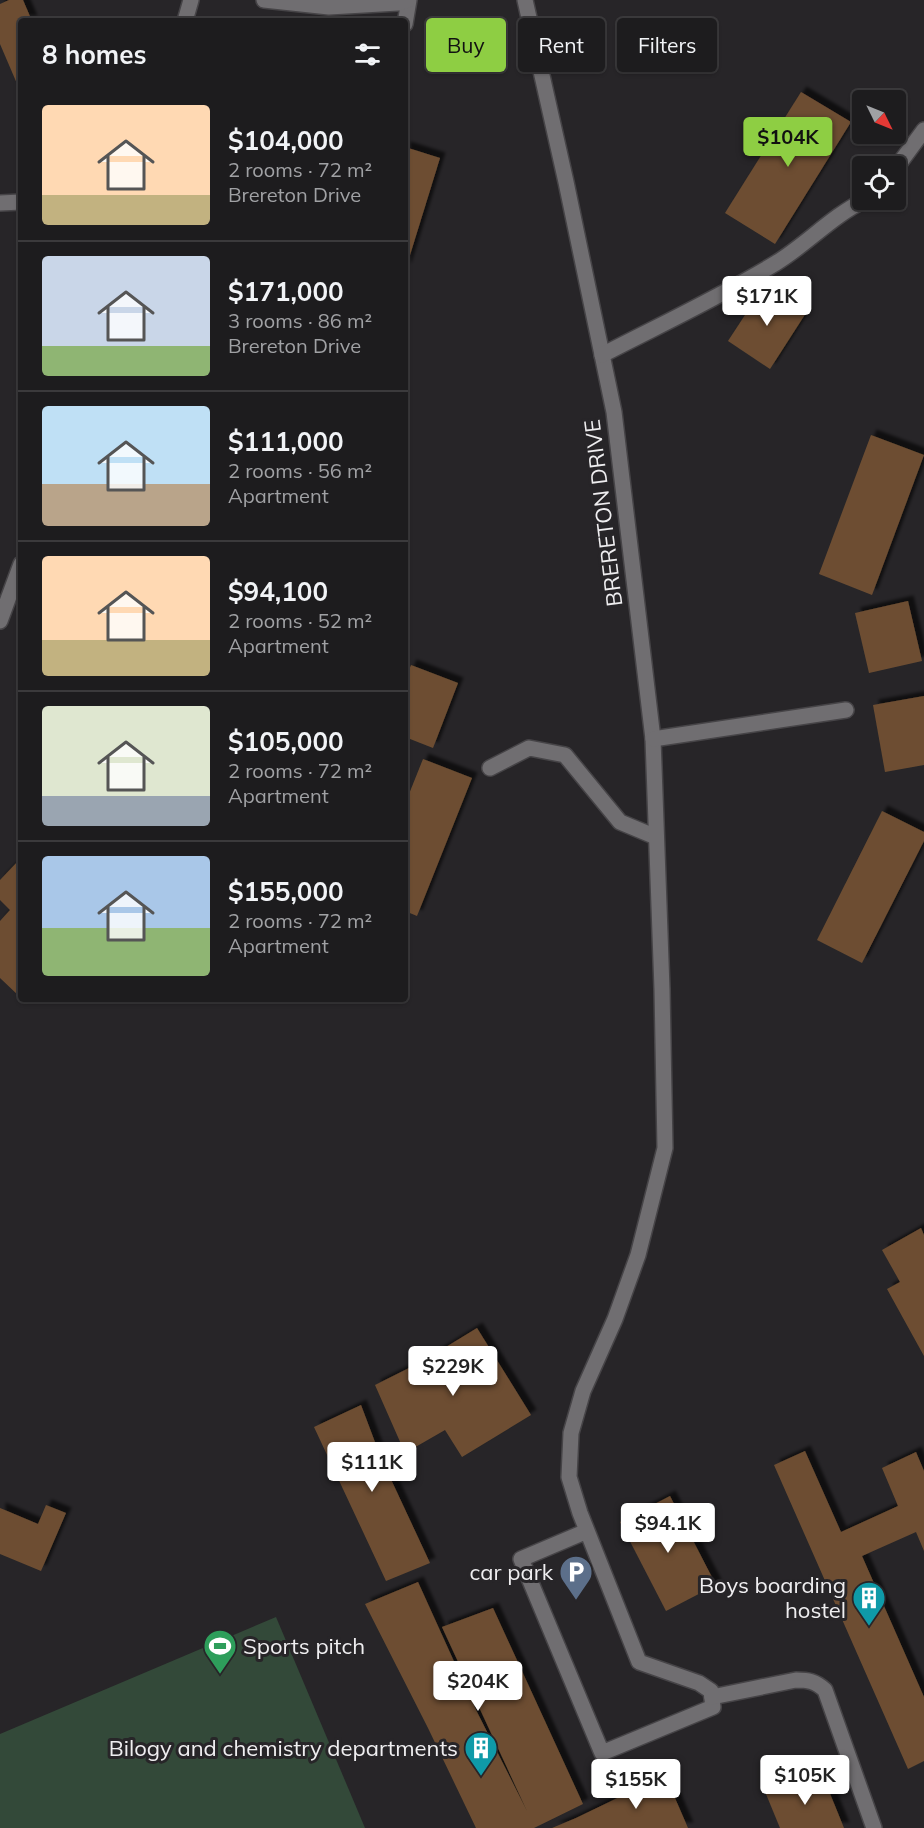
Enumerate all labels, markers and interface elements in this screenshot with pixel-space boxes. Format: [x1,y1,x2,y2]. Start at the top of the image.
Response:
chip: Buy [426,18,506,72]
chip: Rent [518,18,605,72]
chip: Filters [617,18,717,72]
text: 8 homes [42,38,146,71]
icon: filters [351,38,384,71]
north arrow [852,90,906,144]
map controls [852,90,906,210]
pin: $104K [746,117,830,168]
text: $104,000 [228,124,344,157]
text: $104K [757,124,819,149]
icon: home [90,129,162,201]
button: locate [852,156,906,210]
text: 2 rooms · 72 m² [228,157,372,182]
text: Brereton Drive [228,182,361,207]
text: $171,000 [228,275,344,308]
pin: $171K [725,276,809,327]
icon: home [90,280,162,352]
text: $171K [736,283,798,308]
text: 3 rooms · 86 m² [228,308,372,333]
text: Brereton Drive [228,333,361,358]
street label: BRERETON DRIVE [578,418,628,608]
text: $111,000 [228,425,344,458]
icon: home [90,430,162,502]
text: 2 rooms · 56 m² [228,458,372,483]
text: Apartment [228,483,329,508]
text: $94,100 [228,575,328,608]
icon: home [90,580,162,652]
text: 2 rooms · 52 m² [228,608,372,633]
text: Apartment [228,633,329,658]
text: $105,000 [228,725,344,758]
icon: home [90,730,162,802]
text: 2 rooms · 72 m² [228,758,372,783]
text: Apartment [228,783,329,808]
text: $155,000 [228,875,344,908]
icon: home [90,880,162,952]
text: 2 rooms · 72 m² [228,908,372,933]
text: Apartment [228,933,329,958]
pin: $229K [411,1346,495,1397]
text: $229K [422,1353,484,1378]
pin: $111K [330,1442,414,1493]
text: $111K [341,1449,403,1474]
pin: $94.1K [619,1503,717,1554]
text: $94.1K [635,1510,701,1535]
parking icon: car park [558,1554,594,1601]
place label: car park [470,1558,554,1586]
place label: Boys boarding hostel [699,1571,846,1624]
building icon: Boys boarding hostel [851,1580,887,1627]
sports icon: Sports pitch [202,1628,238,1675]
place label: Sports pitch [243,1632,365,1660]
pin: $204K [436,1661,520,1712]
text: $204K [447,1668,509,1693]
building icon: Bilogy and chemistry departments [463,1730,499,1777]
place label: Bilogy and chemistry departments [109,1734,458,1762]
pin: $105K [763,1755,847,1806]
pin: $155K [594,1759,678,1810]
text: $105K [774,1762,836,1787]
text: $155K [605,1766,667,1791]

